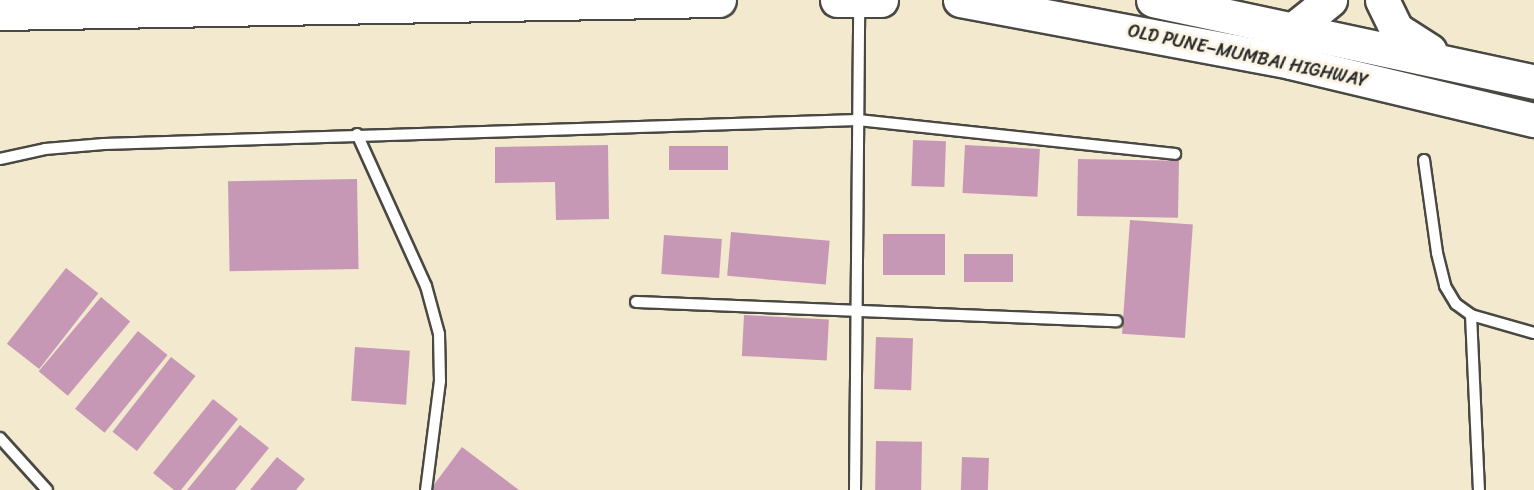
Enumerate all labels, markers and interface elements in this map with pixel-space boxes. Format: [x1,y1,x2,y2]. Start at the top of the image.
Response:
street label: OLD PUNE–MUMBAI HIGHWAY [1127,20,1369,92]

